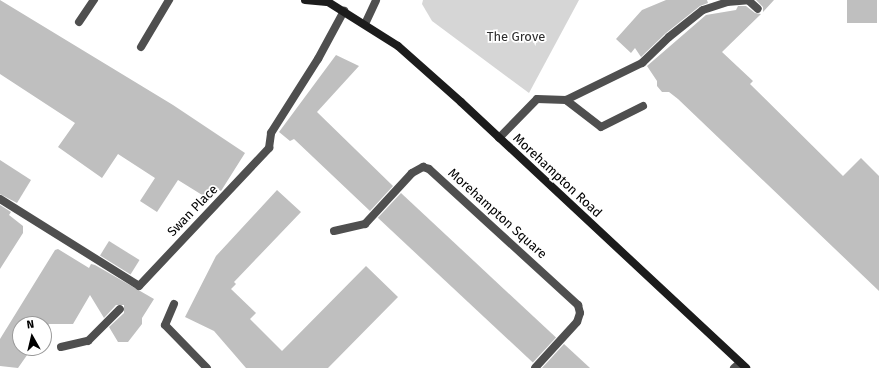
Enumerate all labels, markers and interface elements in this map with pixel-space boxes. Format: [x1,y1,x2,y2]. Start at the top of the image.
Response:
park label: The Grove [487,29,545,45]
street label: Morehampton Road [509,131,605,221]
street label: Morehampton Square [444,166,550,262]
street label: Swan Place [165,182,221,240]
north arrow [12,316,52,356]
text: N [26,318,35,332]

